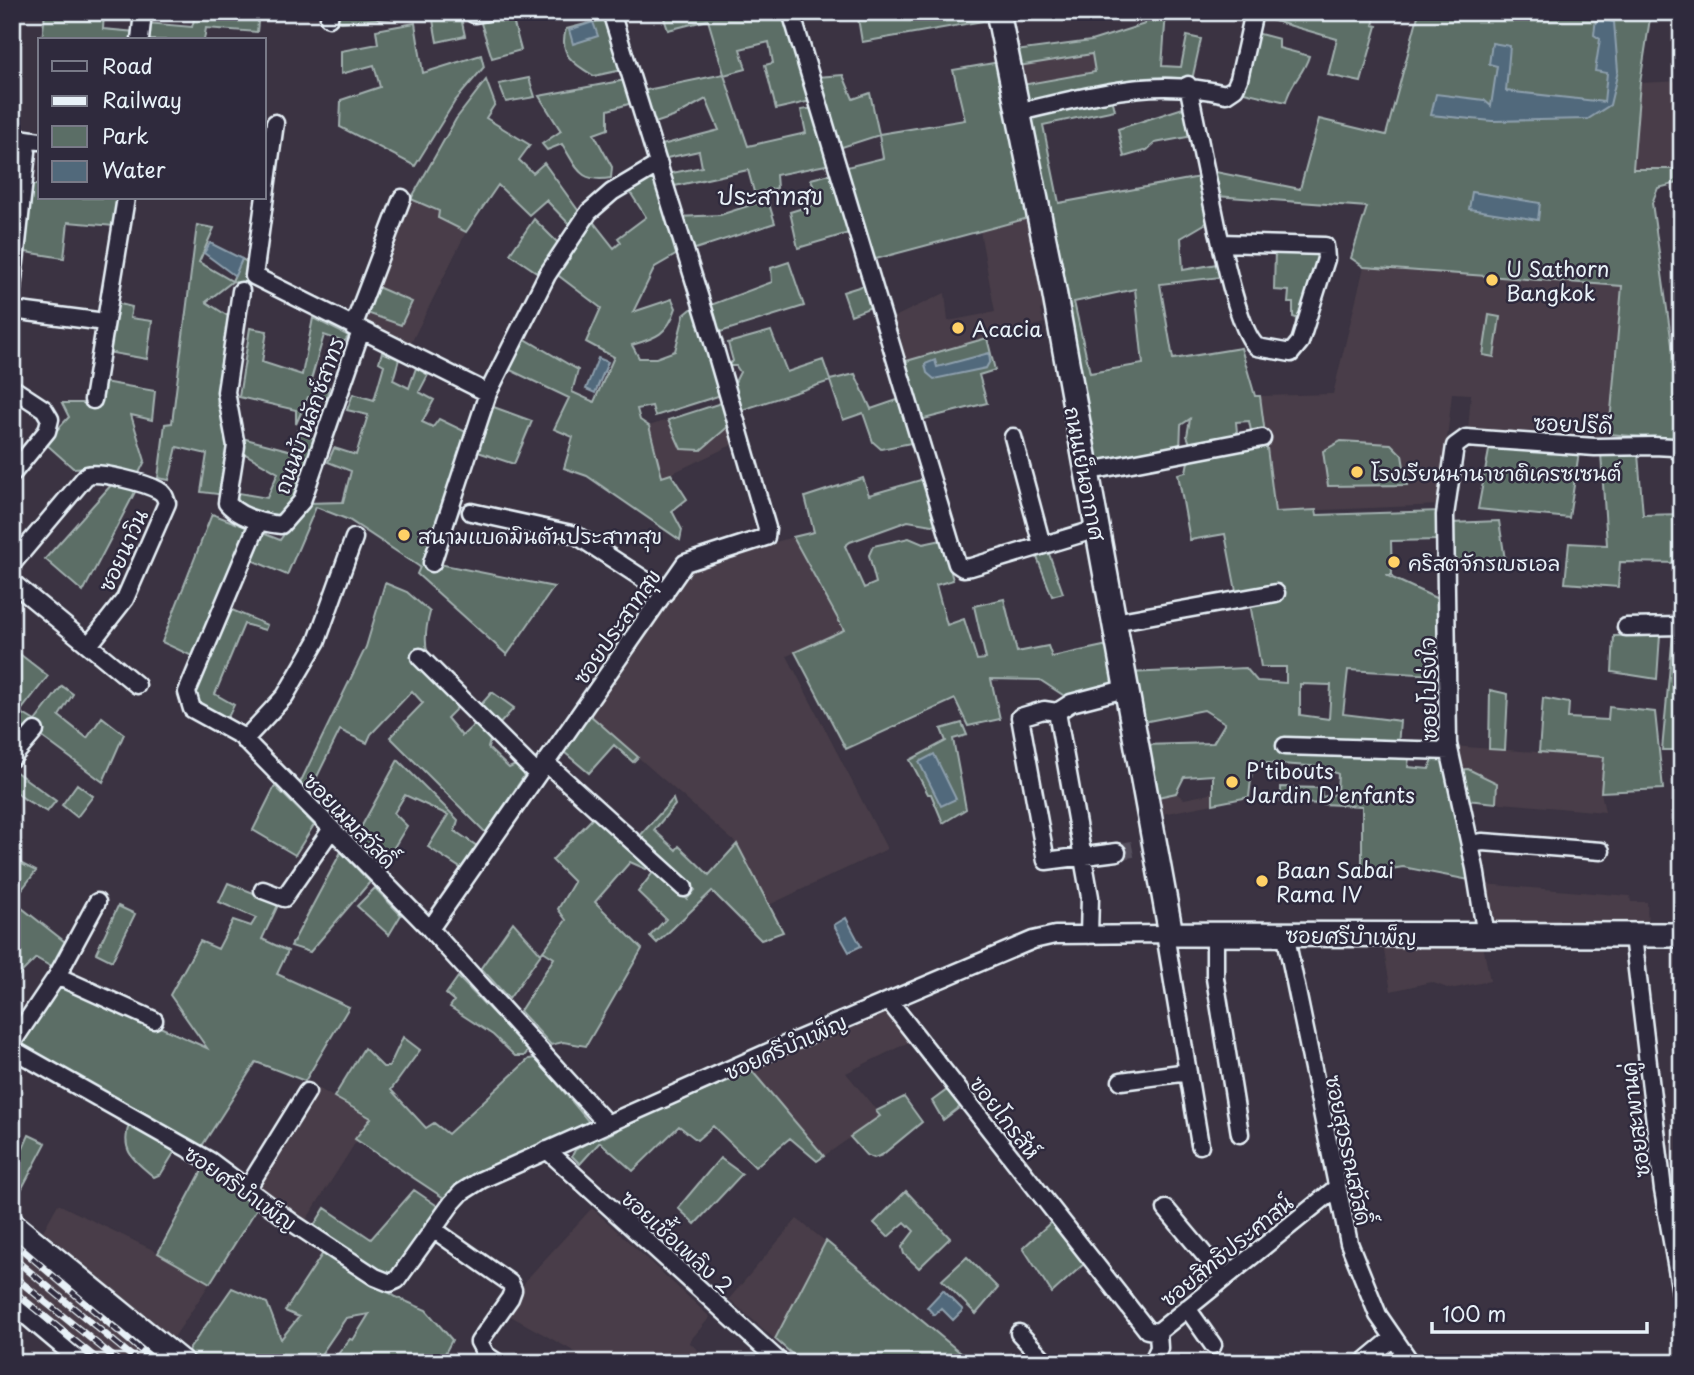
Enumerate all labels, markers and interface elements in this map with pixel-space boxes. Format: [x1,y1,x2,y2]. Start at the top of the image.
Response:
legend [38,38,266,200]
text: Road [102,49,153,81]
text: Railway [102,83,182,115]
text: Park [102,119,149,151]
text: Water [102,153,166,185]
district label: ประสาทสุข [717,178,823,215]
place label: U Sathorn Bangkok [1506,252,1609,308]
marker: U Sathorn Bangkok [1484,272,1500,288]
place label: Acacia [972,312,1042,344]
marker: Acacia [950,320,966,336]
street label: ถนนบ้านลักซ์สาทร [265,332,351,498]
street label: ถนนเย็นอากาศ [1057,403,1115,544]
street label: ซอยปรีดี [1533,405,1613,441]
place label: โรงเรียนนานาชาติเครซเซนต์ [1371,456,1622,488]
marker: โรงเรียนนานาชาติเครซเซนต์ [1349,464,1365,480]
street label: ซอยนาวิน [89,504,155,596]
place label: สนามแบดมินตันประสาทสุข [418,519,662,553]
marker: สนามแบดมินตันประสาทสุข [396,527,412,543]
place label: คริสตจักรเบธเอล [1408,546,1560,578]
marker: คริสตจักรเบธเอล [1386,554,1402,570]
street label: ซอยประสาทสุข [564,562,669,692]
street label: ซอยโปร่งใจ [1410,637,1444,741]
place label: P'tibouts Jardin D'enfants [1246,754,1415,810]
street label: ซอยเมฆสวัสดิ์ [297,765,405,875]
marker: P'tibouts Jardin D'enfants [1224,774,1240,790]
place label: Baan Sabai Rama IV [1276,853,1394,909]
marker: Baan Sabai Rama IV [1254,873,1270,889]
street label: ซอยศรีบำเพ็ญ [1285,918,1417,952]
street label: ซอยศรีบำเพ็ญ [719,1005,851,1087]
street label: ซอยสะพานคู่ [1611,1060,1659,1179]
street label: ฃอยโกรสีห์ [963,1069,1049,1165]
street label: ซอยสุวรรณสวัสดิ์ [1316,1072,1382,1229]
street label: ซอยศรีบำเพ็ญ [178,1136,304,1238]
street label: ซอยเชื้อเพลิง 2 [615,1181,742,1300]
street label: ซอยสิทธิประศาสน์ [1153,1186,1299,1314]
scale bar [1432,1291,1647,1335]
text: 100 m [1442,1297,1506,1329]

